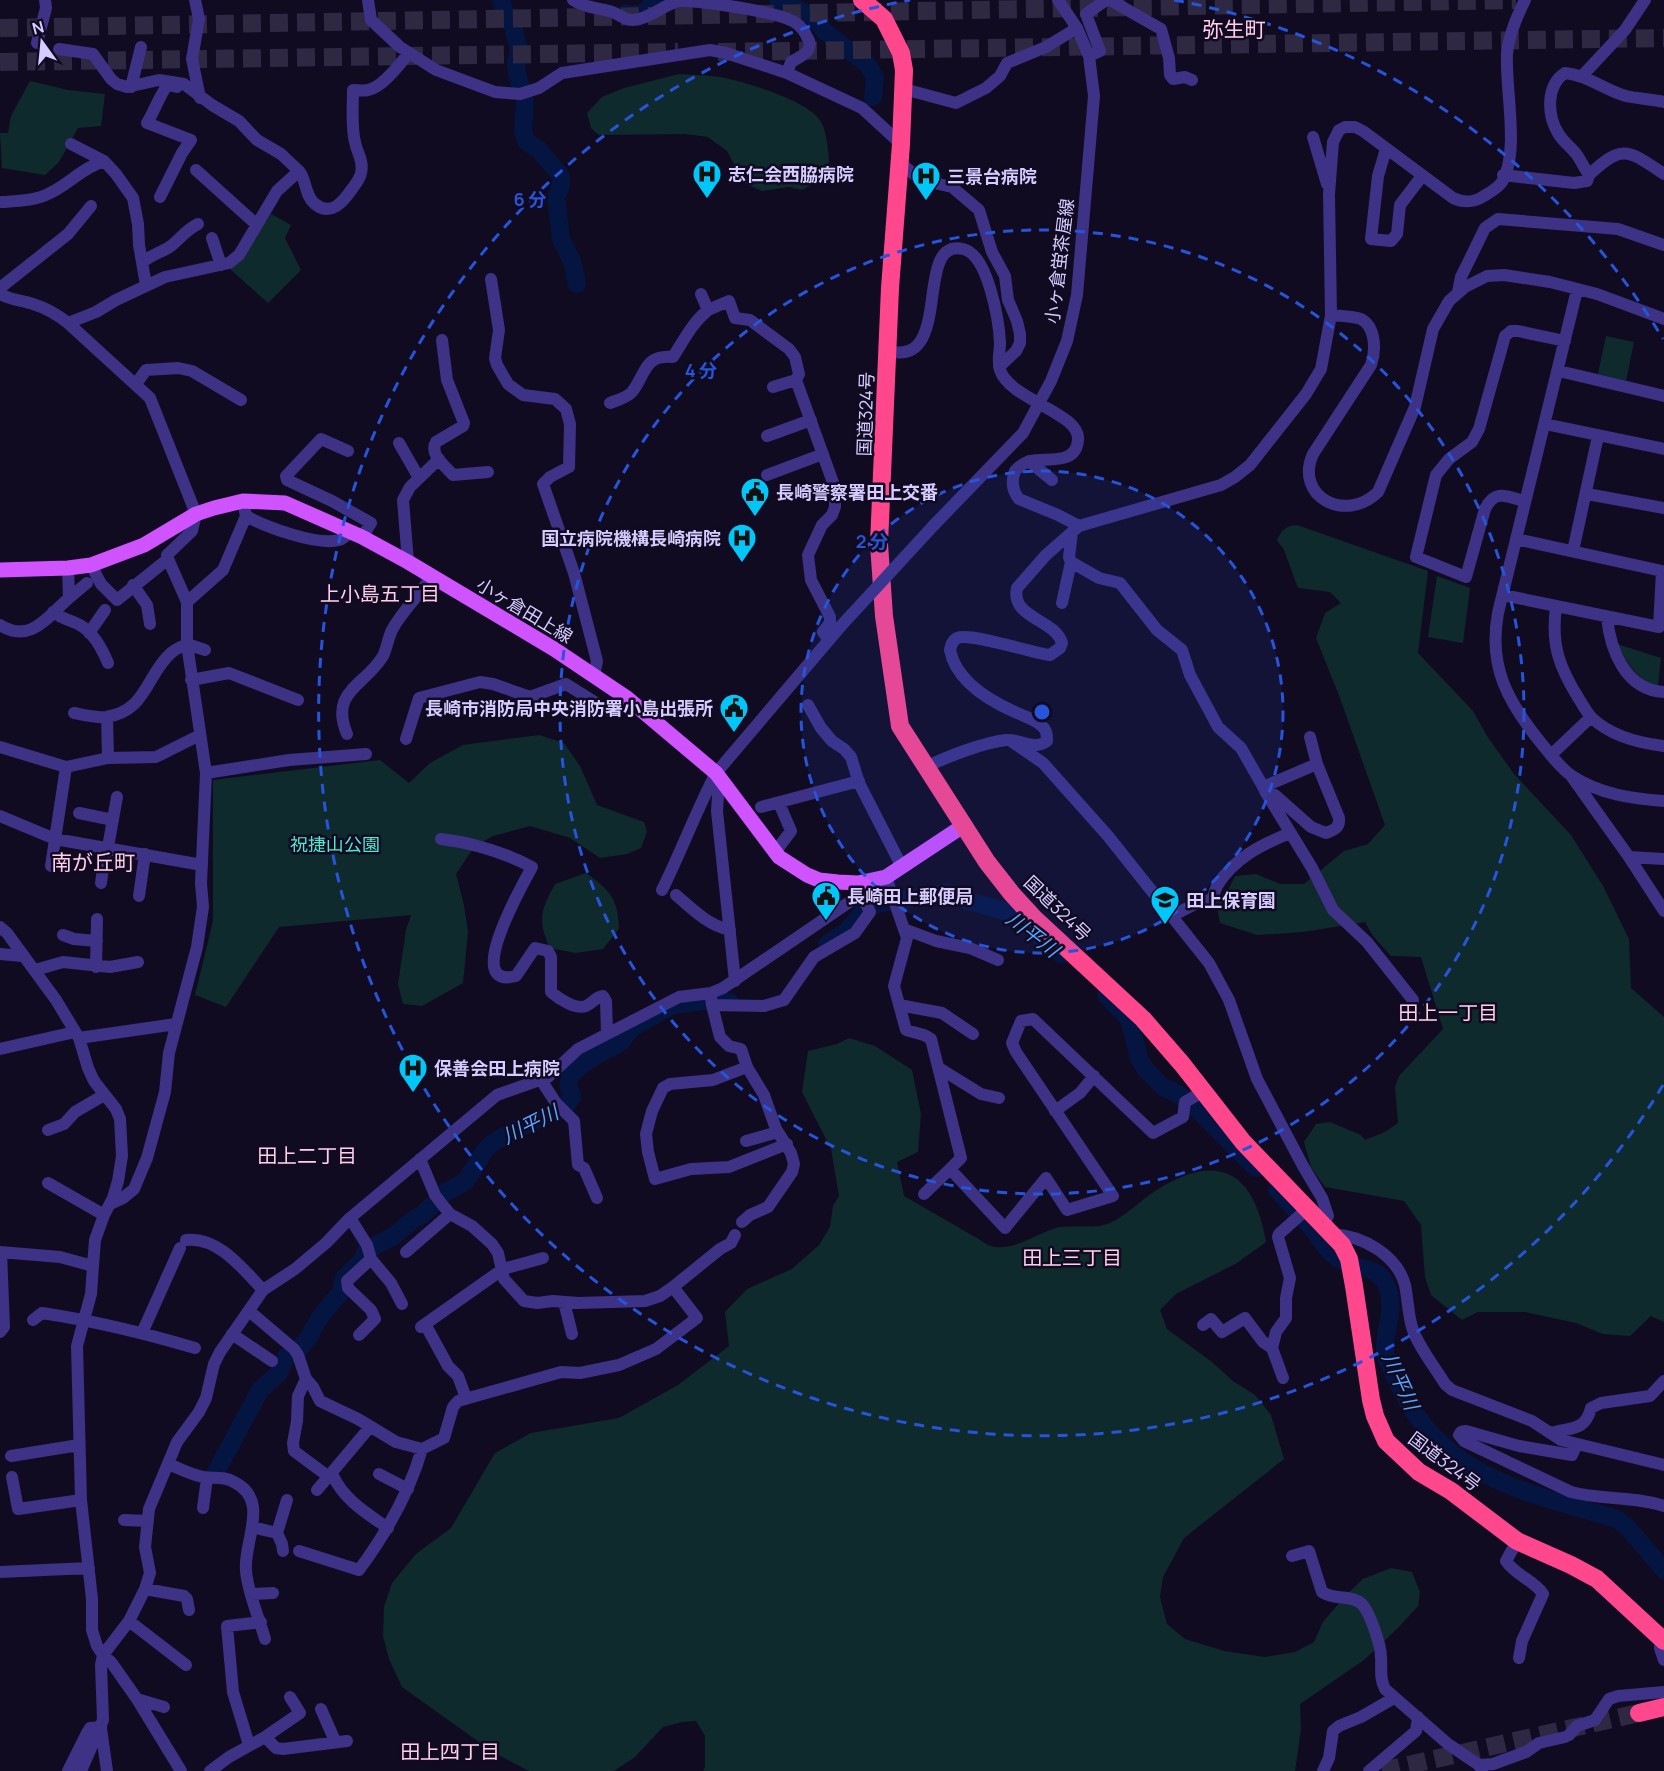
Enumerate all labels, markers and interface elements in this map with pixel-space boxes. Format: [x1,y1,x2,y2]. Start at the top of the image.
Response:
north arrow [12,12,72,72]
text: N [30,15,47,40]
district label: 弥生町 [1203,15,1266,43]
hospital icon: 志仁会西脇病院 [691,158,723,200]
hospital icon: 三景台病院 [910,160,942,202]
place label: 志仁会西脇病院 [728,162,854,186]
place label: 三景台病院 [947,164,1037,188]
text: 6 分 [514,187,546,211]
street label: 小ヶ倉蛍茶屋線 [1039,197,1079,325]
text: 4 分 [685,358,717,382]
street label: 国道324号 [852,371,878,457]
public building icon: 長崎警察署田上交番 [739,476,771,518]
place label: 長崎警察署田上交番 [776,480,938,504]
hospital icon: 国立病院機構長崎病院 [726,522,758,564]
place label: 国立病院機構長崎病院 [541,526,721,550]
text: 2 分 [856,529,888,553]
street label: 小ヶ倉田上線 [473,572,577,648]
district label: 上小島五丁目 [320,580,440,607]
public building icon: 長崎市消防局中央消防署小島出張所 [718,692,750,734]
place label: 長崎市消防局中央消防署小島出張所 [425,696,713,720]
centre of rings [1032,702,1052,722]
park label: 祝捷山公園 [290,832,380,856]
district label: 南が丘町 [51,848,135,876]
street label: 国道324号 [1019,870,1097,946]
public building icon: 長崎田上郵便局 [810,880,842,922]
place label: 長崎田上郵便局 [847,884,973,908]
school or university icon: 田上保育園 [1149,884,1181,926]
place label: 田上保育園 [1186,888,1276,912]
water label: 川平川 [1001,905,1067,964]
district label: 田上一丁目 [1398,999,1498,1026]
hospital icon: 保善会田上病院 [397,1052,429,1094]
place label: 保善会田上病院 [434,1056,560,1080]
water label: 川平川 [497,1097,565,1150]
district label: 田上二丁目 [257,1142,357,1169]
district label: 田上三丁目 [1022,1244,1122,1271]
water label: 川平川 [1376,1348,1426,1416]
street label: 国道324号 [1404,1426,1486,1496]
district label: 田上四丁目 [400,1738,500,1765]

